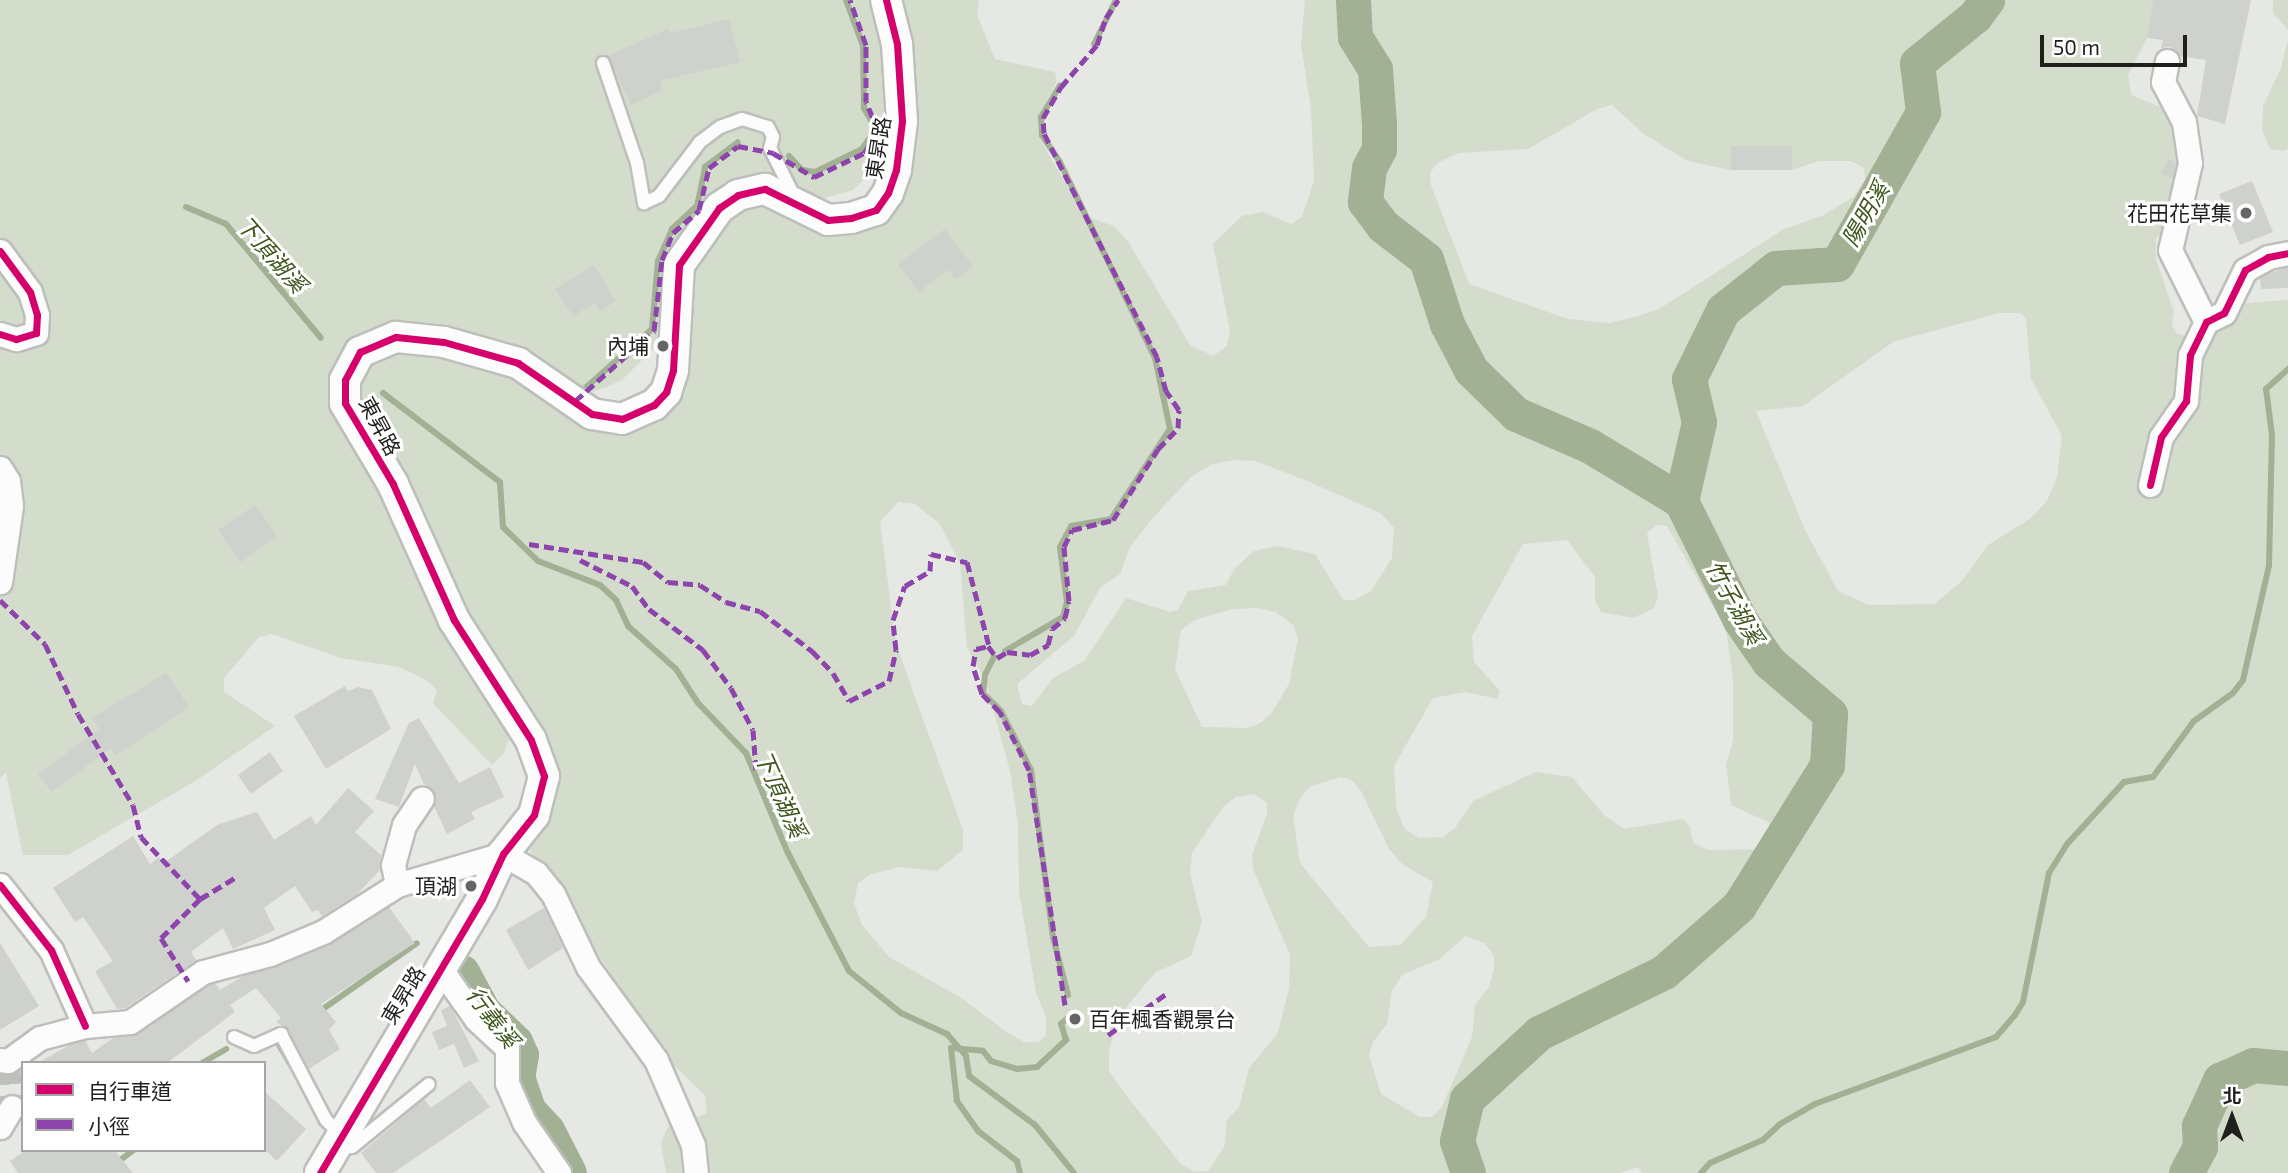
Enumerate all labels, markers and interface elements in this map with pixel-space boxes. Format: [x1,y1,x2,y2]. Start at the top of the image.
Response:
scale bar [2043,21,2190,65]
text: 50 m [2053,34,2100,59]
street label: 東昇路 [861,115,895,181]
water label: 陽明溪 [1836,177,1894,251]
place label: 花田花草集 [2127,200,2232,226]
marker: 花田花草集 [2238,205,2254,221]
water label: 下頂湖溪 [231,210,313,298]
place label: 內埔 [607,333,649,359]
marker: 內埔 [655,338,671,354]
street label: 東昇路 [354,392,406,460]
water label: 竹子湖溪 [1701,555,1769,649]
water label: 下頂湖溪 [750,746,812,842]
place label: 頂湖 [415,873,457,899]
marker: 頂湖 [463,878,479,894]
street label: 東昇路 [376,962,430,1028]
water label: 行義溪 [461,981,525,1053]
place label: 百年楓香觀景台 [1089,1006,1236,1032]
marker: 百年楓香觀景台 [1067,1011,1083,1027]
legend [21,1061,266,1152]
text: 自行車道 [88,1078,172,1103]
north arrow [2197,1082,2267,1152]
text: 北 [2222,1084,2242,1107]
text: 小徑 [88,1113,130,1138]

